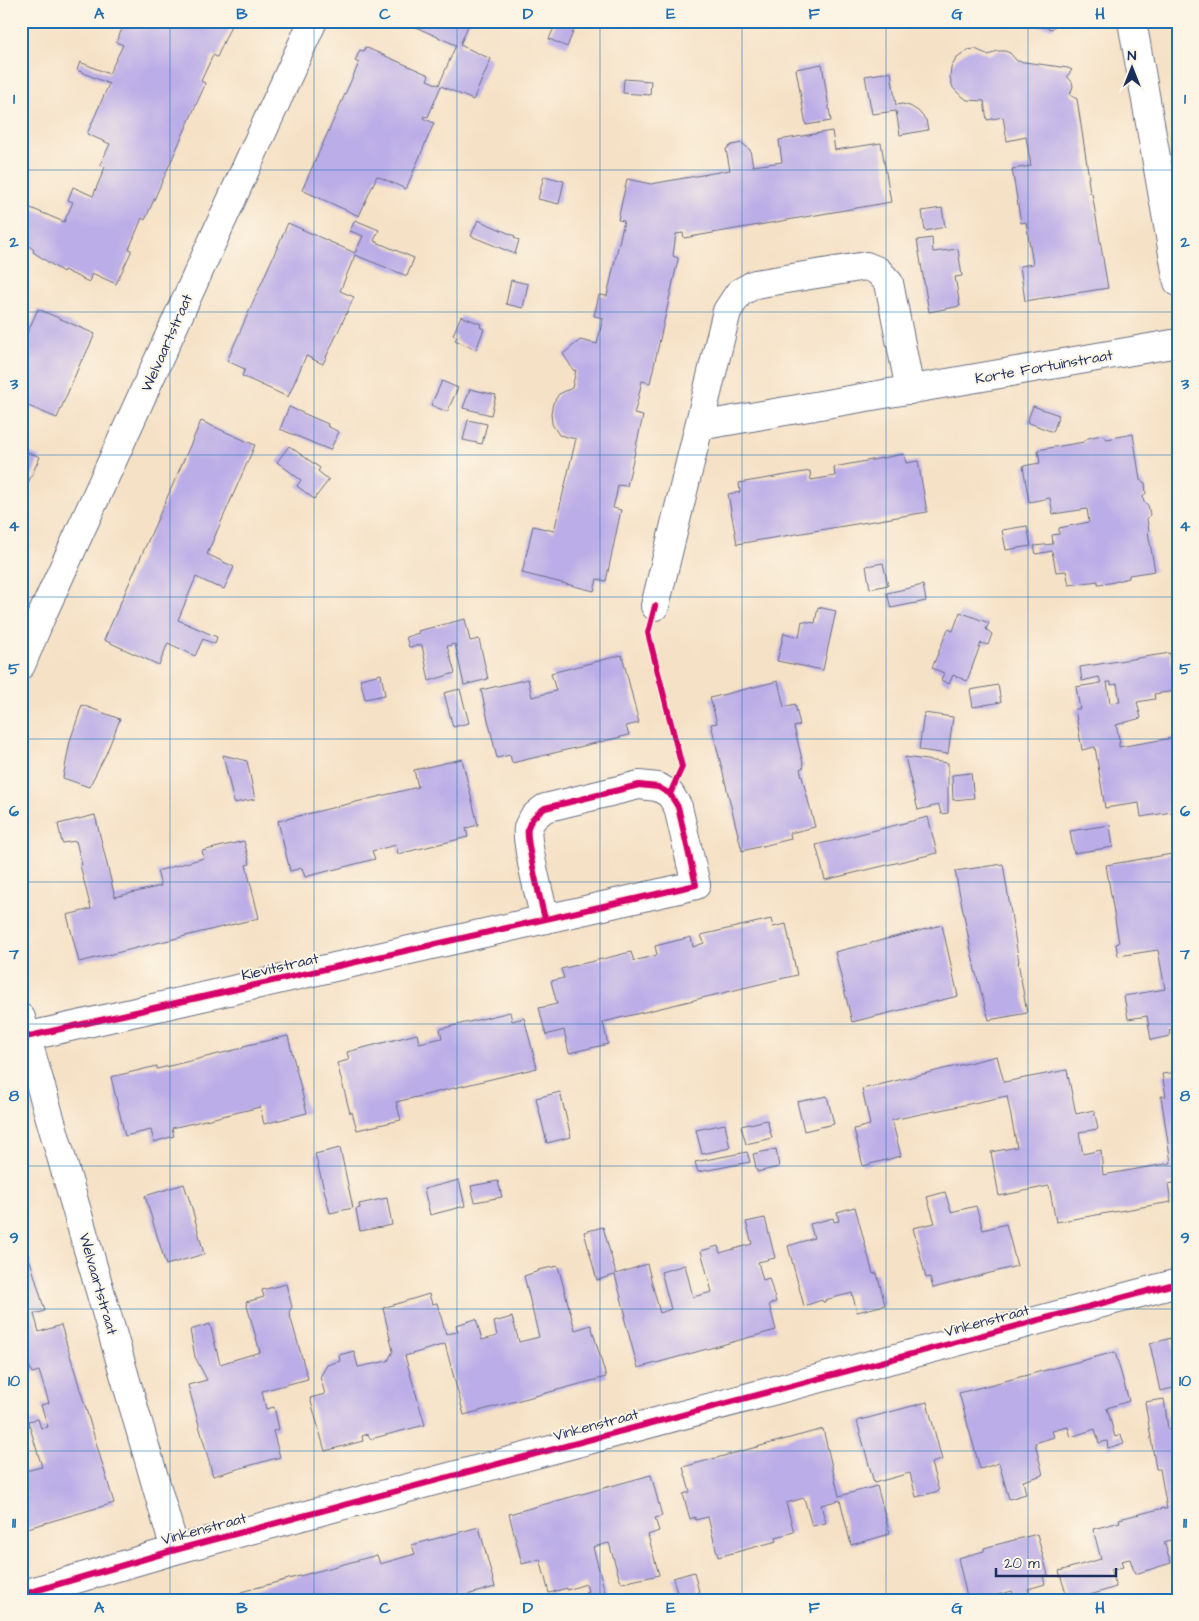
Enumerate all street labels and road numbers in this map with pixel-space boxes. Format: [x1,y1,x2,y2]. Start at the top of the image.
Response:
street label: Welvaartstraat [136,291,198,395]
street label: Korte Fortuinstraat [973,345,1115,389]
street label: Kievitstraat [239,948,321,986]
street label: Welvaartstraat [73,1231,123,1337]
street label: Vinkenstraat [942,1300,1032,1342]
street label: Vinkenstraat [551,1404,641,1446]
street label: Vinkenstraat [159,1508,249,1550]

